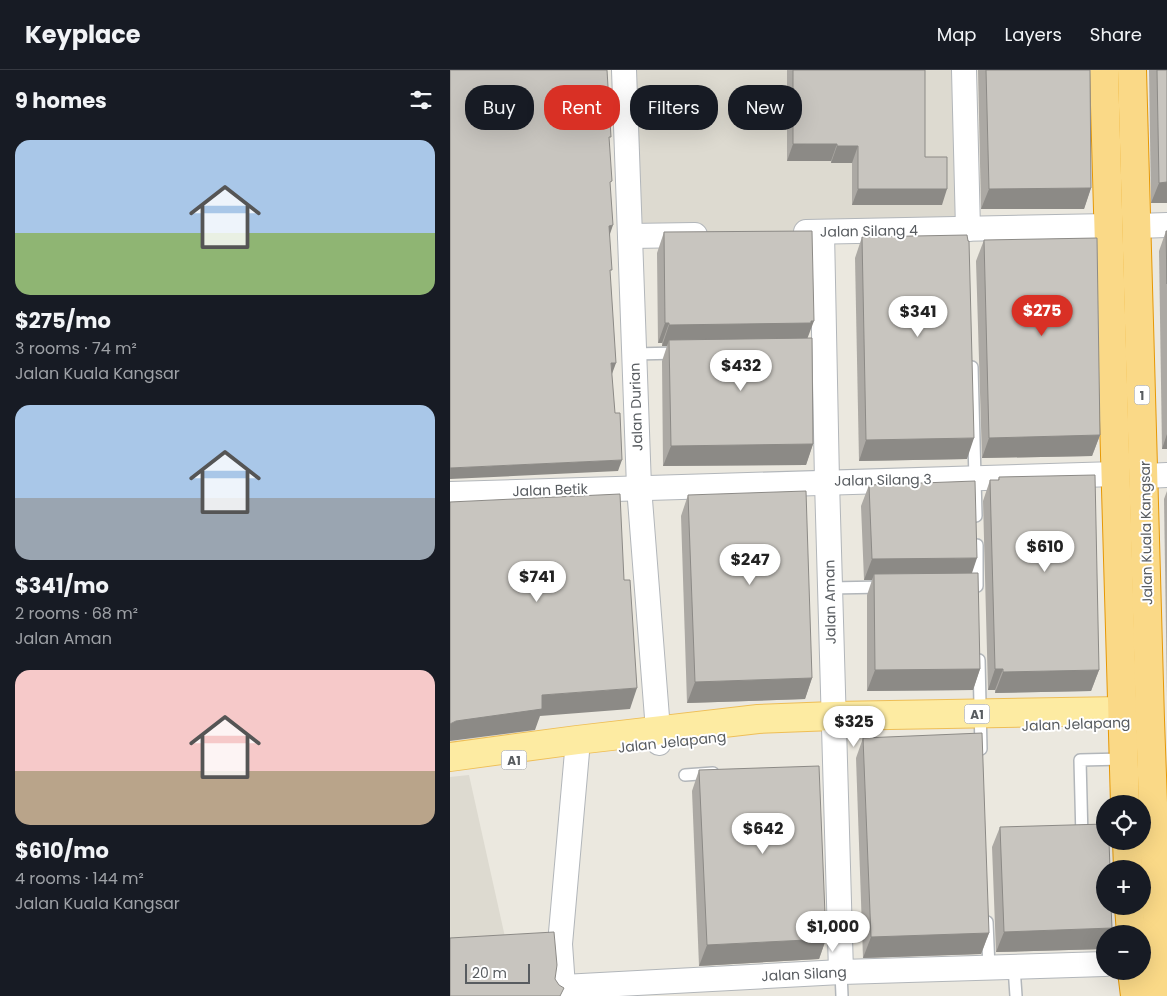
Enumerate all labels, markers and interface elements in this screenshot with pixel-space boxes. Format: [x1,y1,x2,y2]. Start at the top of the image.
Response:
text: Keyplace [25,18,141,51]
text: Map [937,22,977,47]
text: Layers [1005,22,1062,47]
text: Share [1090,22,1142,47]
chip: Buy [465,85,534,130]
chip: Rent [544,85,620,130]
chip: Filters [630,85,718,130]
chip: New [728,85,802,130]
text: 9 homes [15,86,107,115]
icon: filters [407,86,435,114]
icon: home [180,172,270,262]
street label: Jalan Silang 4 [820,220,918,242]
pin: $275 [1012,294,1072,337]
pin: $341 [888,296,948,338]
text: $275 [1023,299,1061,322]
text: $341 [899,300,937,323]
text: $275/mo [15,306,111,335]
text: 3 rooms · 74 m² [15,337,137,360]
pin: $432 [711,350,771,392]
text: $432 [721,354,761,377]
text: Jalan Kuala Kangsar [15,362,180,385]
street label: Jalan Durian [624,362,648,452]
road number: 1 [1134,386,1150,404]
icon: home [180,437,270,527]
street label: Jalan Kuala Kangsar [1135,461,1157,605]
street label: Jalan Silang 3 [834,469,932,491]
street label: Jalan Betik [512,479,589,501]
pin: $610 [1015,530,1075,573]
text: $610 [1026,535,1064,558]
pin: $247 [720,544,780,586]
text: $247 [730,548,770,571]
street label: Jalan Aman [819,559,841,645]
pin: $741 [507,560,567,603]
text: $741 [519,565,555,588]
text: $341/mo [15,571,109,600]
text: 2 rooms · 68 m² [15,602,138,625]
text: Jalan Aman [15,627,112,650]
icon: home [180,702,270,792]
road number: A1 [964,704,990,724]
pin: $325 [824,706,884,748]
text: $325 [834,710,874,733]
street label: Jalan Jelapang [1021,712,1131,736]
street label: Jalan Jelapang [617,726,727,758]
road number: A1 [502,750,526,770]
map controls [1096,795,1151,980]
button: locate [1096,795,1151,850]
pin: $642 [733,812,793,855]
text: $642 [743,817,783,840]
text: $610/mo [15,836,109,865]
button: + [1096,860,1151,915]
text: 4 rooms · 144 m² [15,867,144,890]
text: Jalan Kuala Kangsar [15,892,180,915]
pin: $1,000 [792,910,874,953]
text: $1,000 [807,915,859,938]
button: − [1096,925,1151,980]
scale bar [465,961,530,984]
street label: Jalan Silang [761,962,847,986]
text: 20 m [472,963,507,983]

